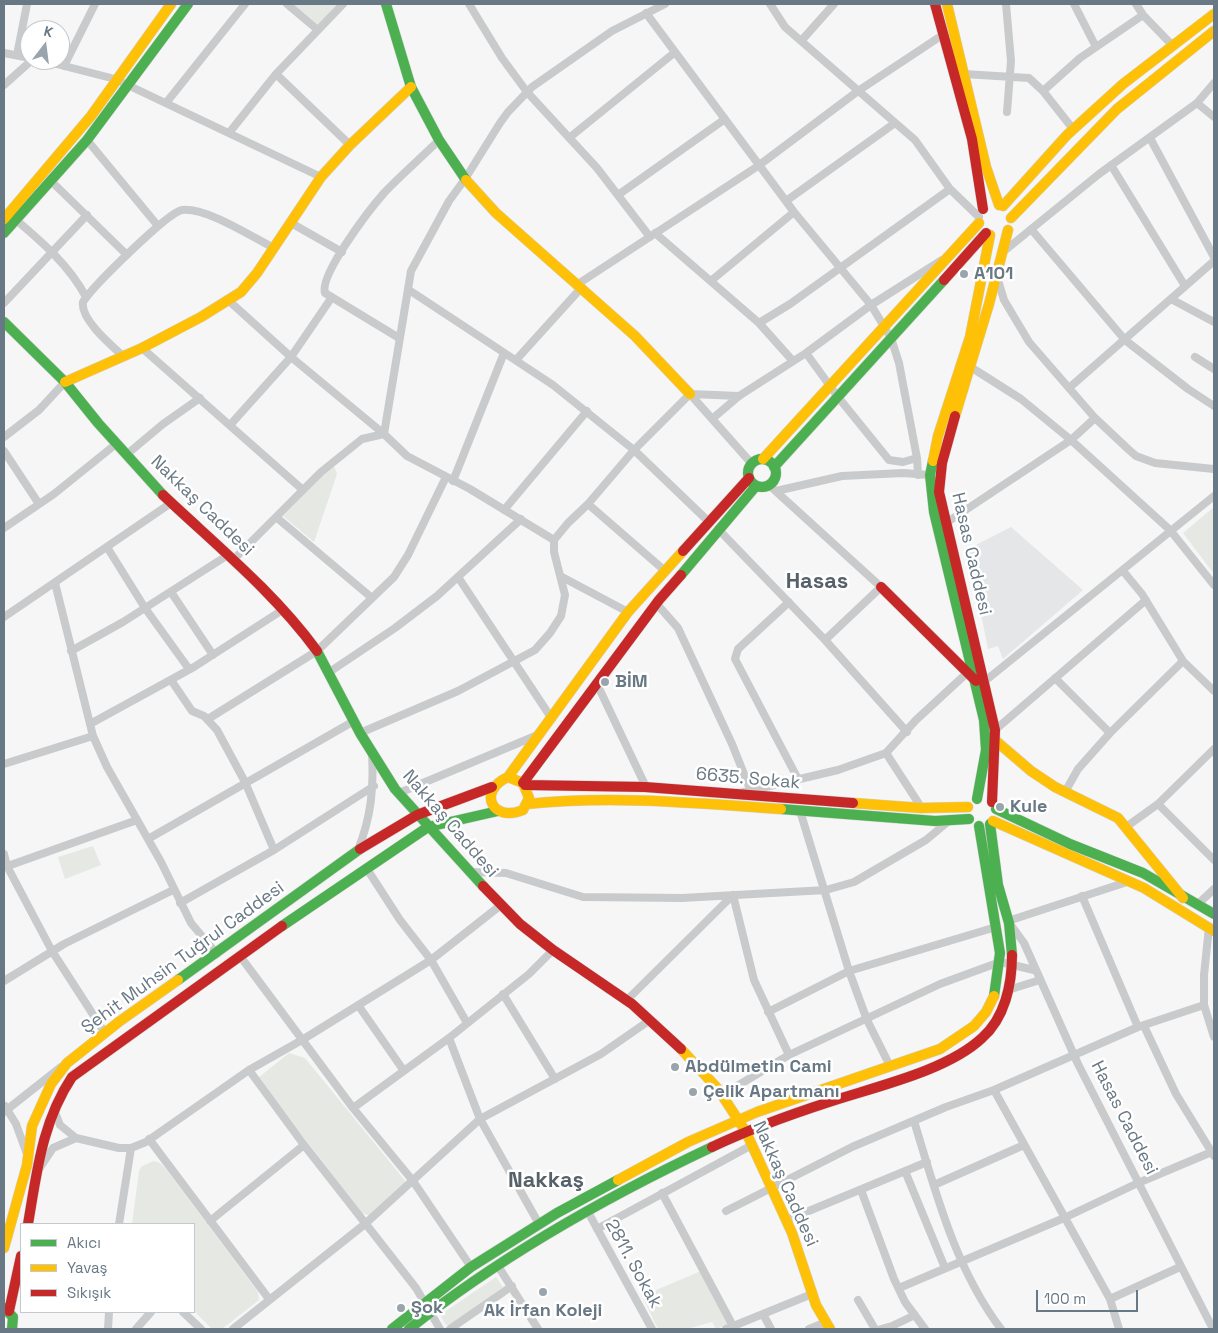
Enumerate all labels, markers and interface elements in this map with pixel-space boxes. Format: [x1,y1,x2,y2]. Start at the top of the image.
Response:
north arrow [20,20,70,70]
text: K [42,22,55,41]
place label: A101 [974,263,1013,285]
marker: A101 [958,268,970,280]
street label: Nakkaş Caddesi [146,451,258,561]
street label: Hasas Caddesi [946,491,996,617]
district label: Hasas [786,569,848,595]
place label: BİM [615,671,648,693]
marker: BİM [599,676,611,688]
street label: 6635. Sokak [695,764,801,794]
street label: Nakkaş Caddesi [397,766,503,882]
place label: Kule [1010,796,1047,818]
marker: Kule [994,801,1006,813]
street label: Şehit Muhsin Tuğrul Caddesi [77,877,289,1039]
place label: Abdülmetin Cami [685,1056,832,1078]
street label: Hasas Caddesi [1086,1057,1162,1179]
marker: Abdülmetin Cami [669,1061,681,1073]
place label: Çelik Apartmanı [703,1081,840,1103]
marker: Çelik Apartmanı [687,1086,699,1098]
street label: Nakkaş Caddesi [748,1118,822,1250]
district label: Nakkaş [508,1168,584,1194]
street label: 2811. Sokak [600,1216,666,1312]
legend [20,1223,195,1313]
text: Akıcı [67,1233,101,1252]
text: Yavaş [67,1258,107,1277]
scale bar [1038,1280,1140,1312]
text: Sıkışık [67,1283,111,1302]
marker: Ak İrfan Koleji [537,1286,549,1298]
text: 100 m [1044,1289,1086,1308]
place label: Şok [411,1297,443,1319]
place label: Ak İrfan Koleji [484,1300,602,1322]
marker: Şok [395,1302,407,1314]

